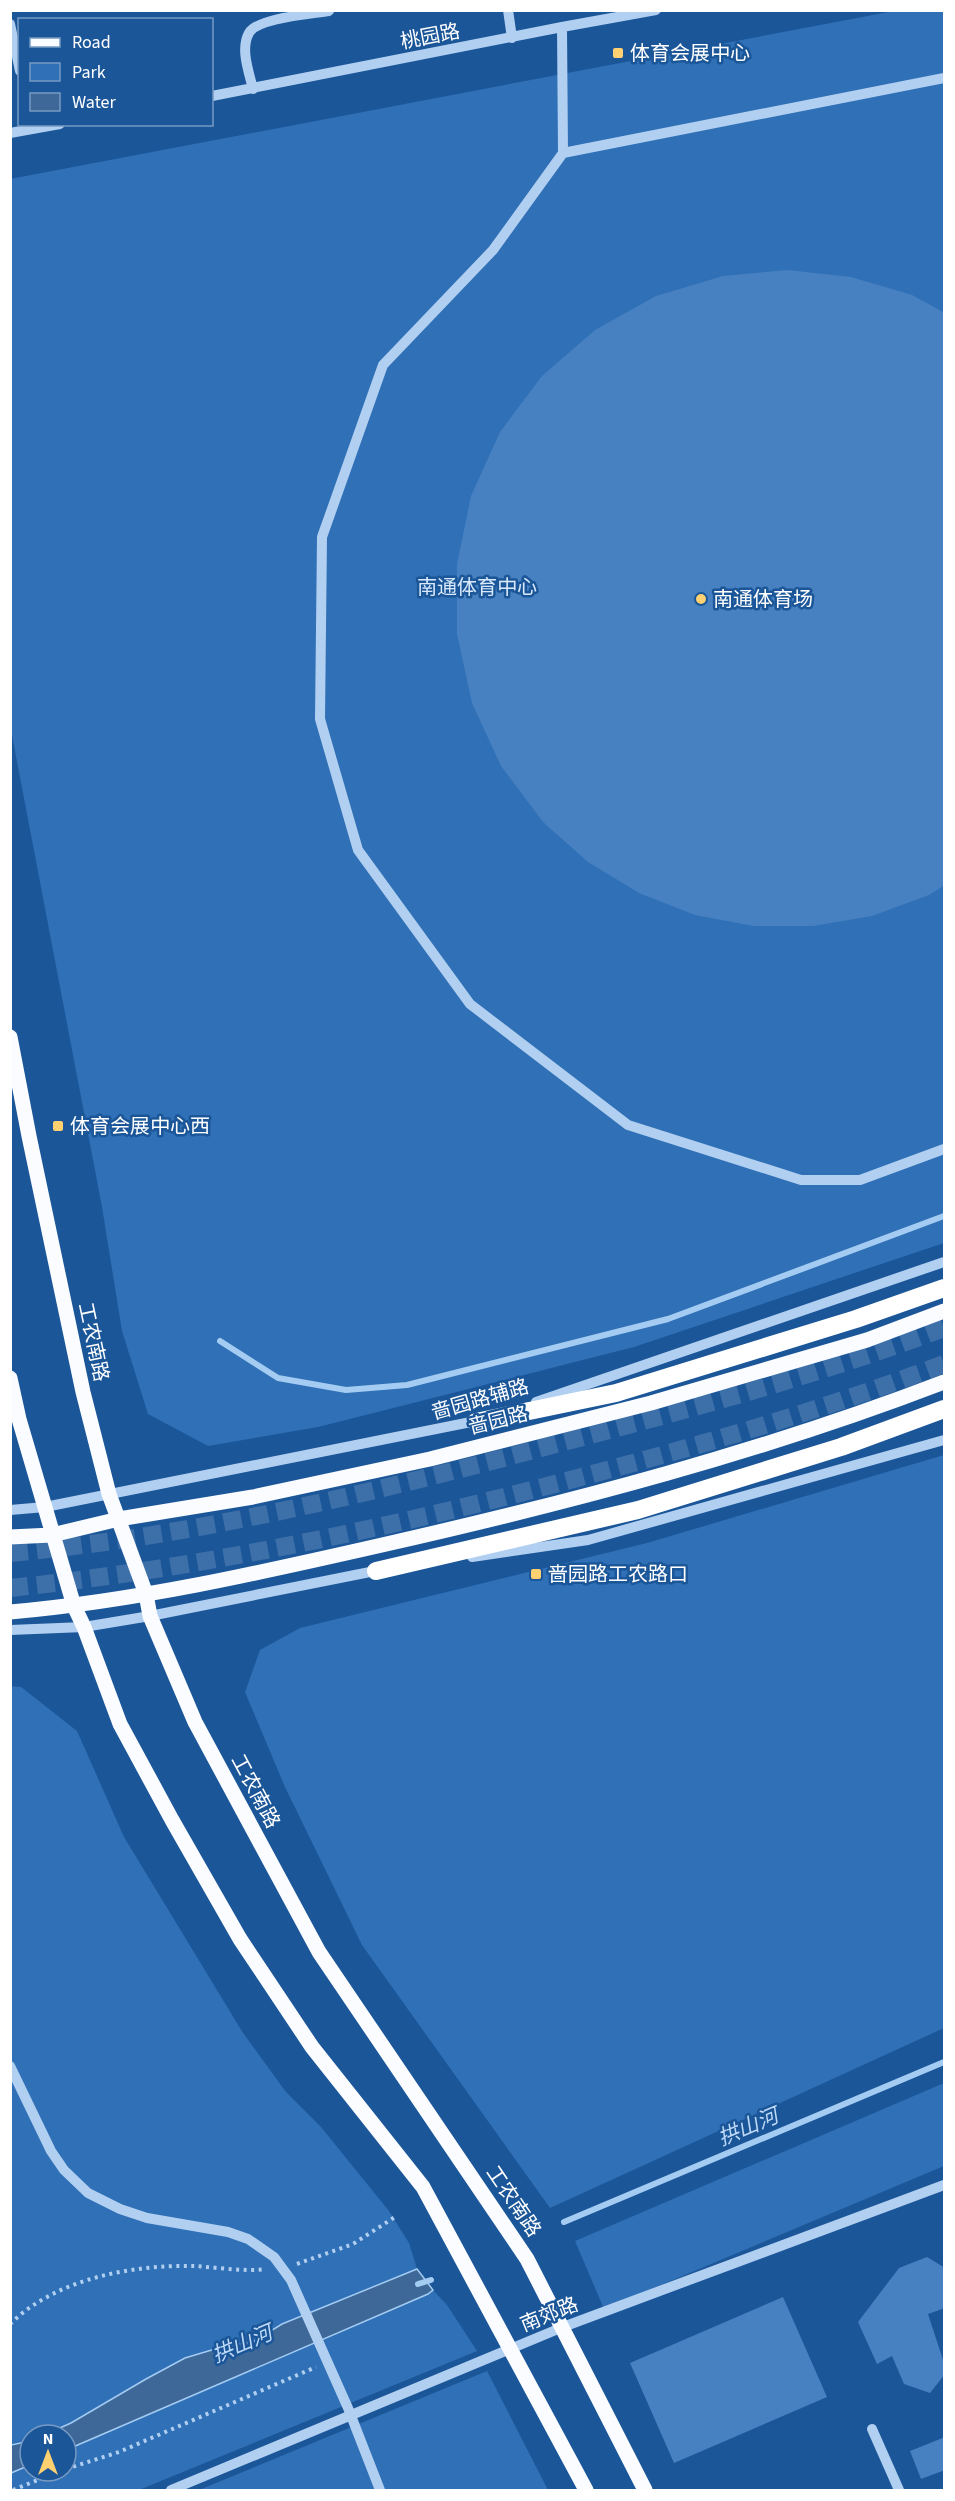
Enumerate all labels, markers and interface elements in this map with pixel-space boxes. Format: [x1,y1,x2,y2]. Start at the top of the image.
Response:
legend [18,18,213,126]
street label: 桃园路 [398,18,462,56]
text: Road [72,30,111,55]
place label: 体育会展中心 [630,40,750,68]
marker: 体育会展中心 [611,46,625,60]
text: Park [72,60,106,85]
text: Water [72,90,116,115]
park label: 南通体育中心 [417,574,537,602]
place label: 南通体育场 [713,586,813,614]
marker: 南通体育场 [694,592,708,606]
place label: 体育会展中心西 [70,1113,210,1141]
marker: 体育会展中心西 [51,1119,65,1133]
street label: 工农南路 [71,1300,115,1384]
street label: 啬园路辅路 [429,1374,531,1424]
street label: 啬园路 [466,1401,530,1439]
place label: 啬园路工农路口 [548,1561,688,1589]
marker: 啬园路工农路口 [529,1567,543,1581]
street label: 工农南路 [224,1750,286,1833]
water label: 拱山河 [713,2099,787,2153]
street label: 工农南路 [479,2161,547,2243]
street label: 南郊路 [516,2291,582,2339]
water label: 拱山河 [207,2316,281,2370]
north arrow [18,2423,78,2483]
text: N [43,2428,53,2450]

